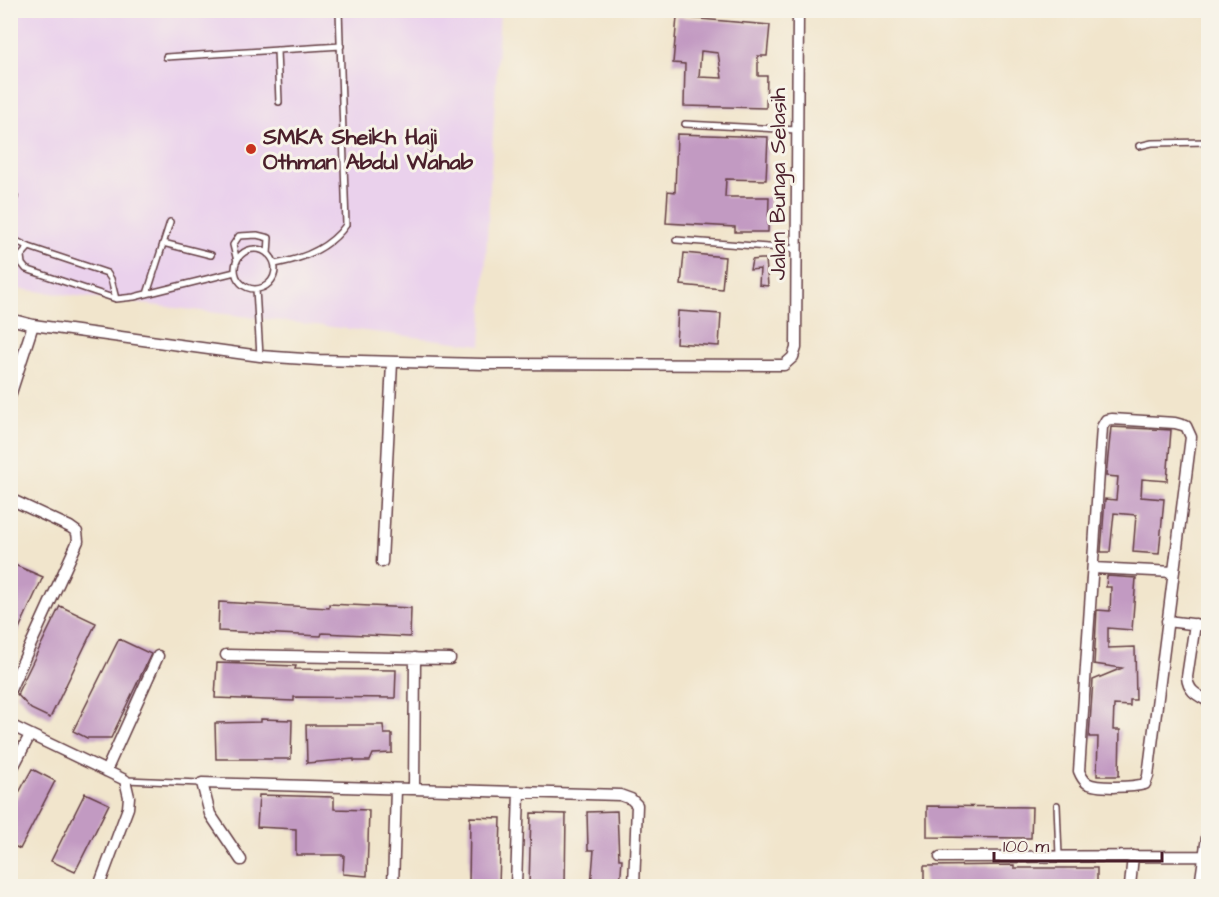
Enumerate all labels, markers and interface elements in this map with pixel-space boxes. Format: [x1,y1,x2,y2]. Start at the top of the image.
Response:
street label: Jalan Bunga Selasih [763,88,795,280]
place label: SMKA Sheikh Haji Othman Abdul Wahab [262,122,474,178]
marker: SMKA Sheikh Haji Othman Abdul Wahab [244,142,258,156]
scale bar [994,825,1162,863]
text: 100 m [1003,834,1049,859]

